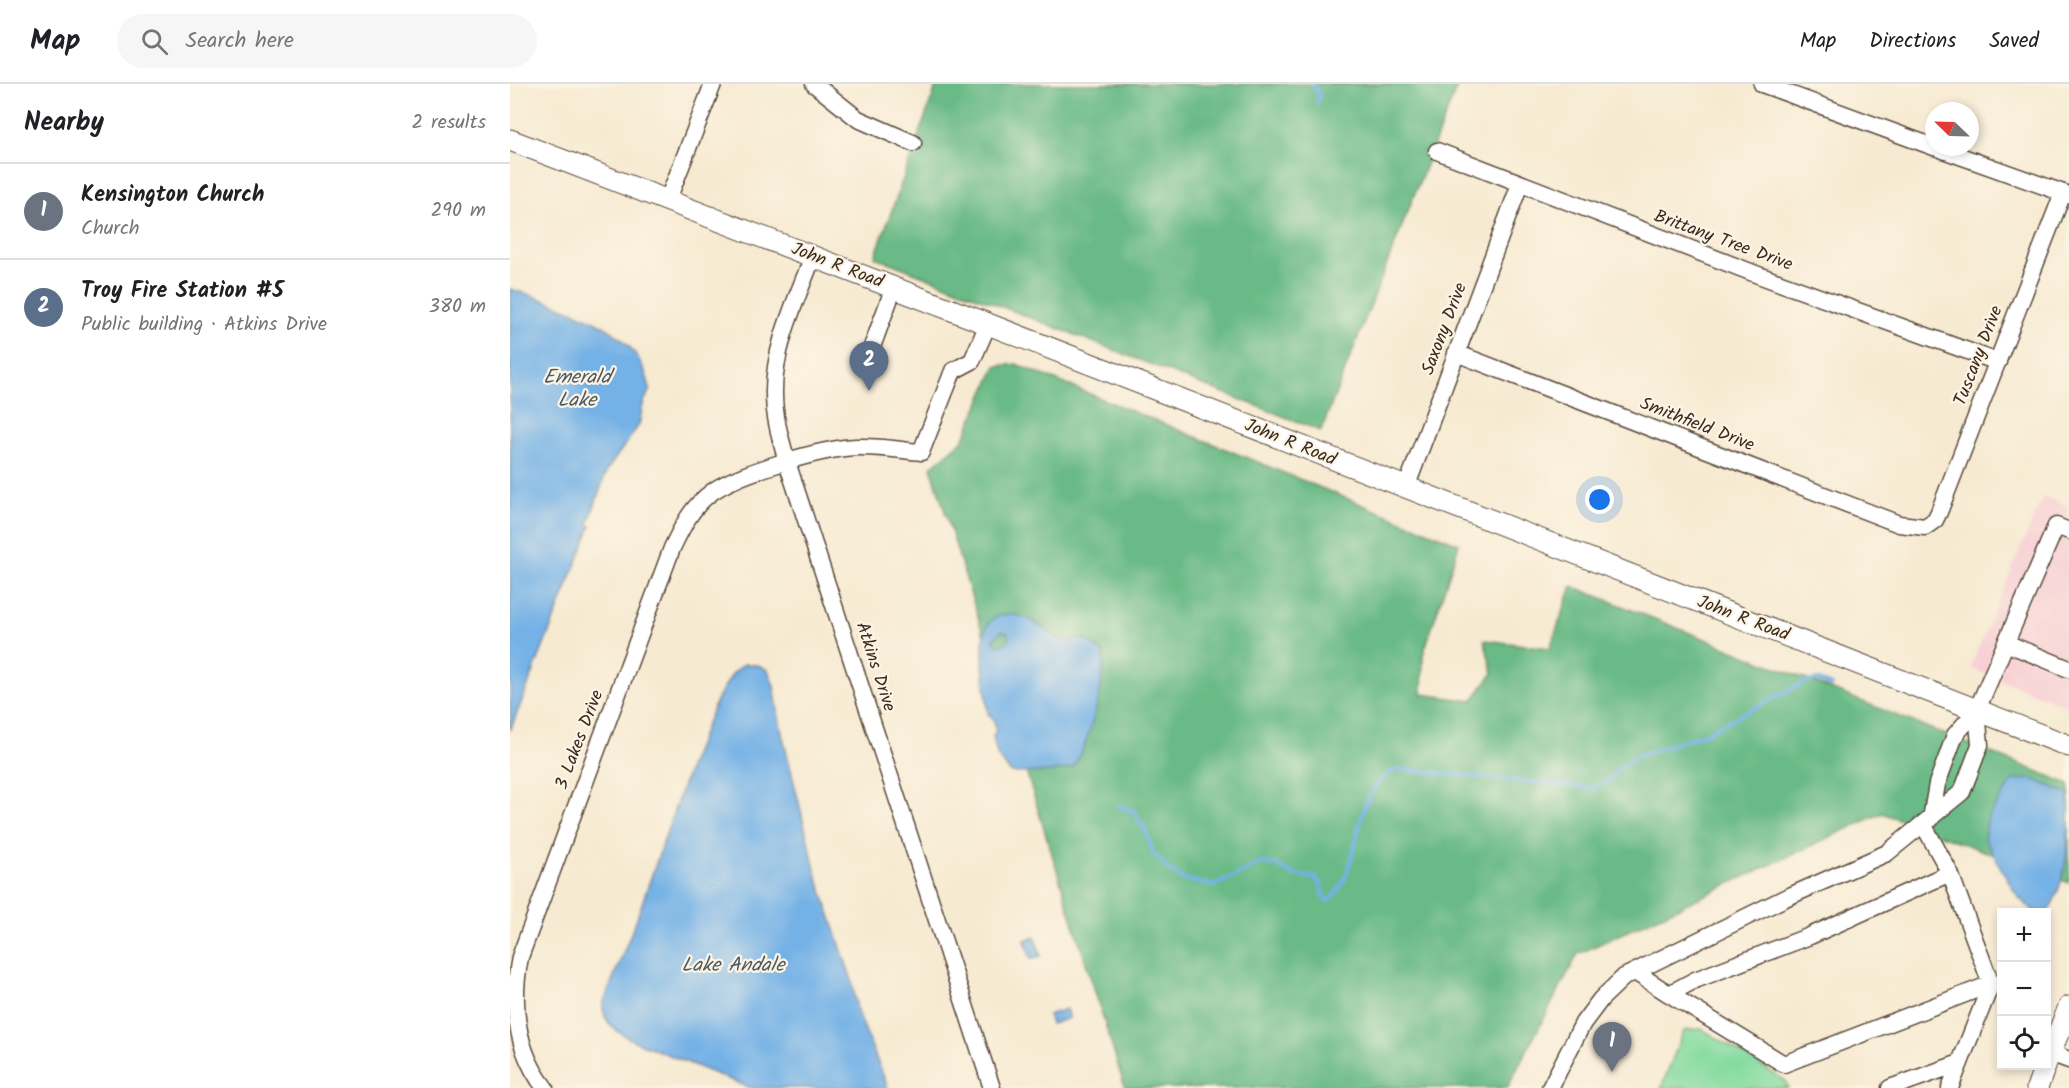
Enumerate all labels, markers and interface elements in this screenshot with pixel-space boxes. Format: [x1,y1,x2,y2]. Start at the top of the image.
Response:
search box [117,14,537,68]
text: Map [30,19,81,64]
text: Search here [186,24,294,59]
icon: search [138,25,171,58]
text: Map [1800,25,1836,58]
text: Directions [1869,25,1956,58]
text: Saved [1989,25,2039,58]
text: Nearby [24,102,104,144]
north arrow [1925,102,1979,156]
text: 2 results [411,107,486,139]
text: Kensington Church [81,178,264,213]
text: 1 [40,195,47,227]
text: 290 m [431,195,486,227]
street label: Brittany Tree Drive [1649,202,1797,280]
text: Church [81,213,140,245]
street label: John R Road [787,235,888,297]
text: Troy Fire Station #5 [81,274,284,309]
street label: Saxony Drive [1414,279,1476,379]
text: 2 [38,291,49,323]
text: 380 m [429,291,486,323]
street label: Tuscany Drive [1947,302,2011,410]
text: Public building · Atkins Drive [81,309,327,341]
pin: 2 [850,342,888,391]
water label: Emerald Lake [543,362,616,417]
street label: Smithfield Drive [1636,390,1758,460]
street label: John R Road [1240,411,1341,475]
your location [1585,485,1614,514]
street label: John R Road [1693,588,1794,650]
street label: Atkins Drive [847,618,903,716]
street label: 3 Lakes Drive [548,686,612,794]
map controls [1997,908,2051,1070]
button: + [1997,908,2051,962]
water label: Lake Andale [682,950,786,982]
button: − [1997,962,2051,1016]
button: locate [1997,1016,2051,1070]
pin: 1 [1592,1022,1632,1072]

